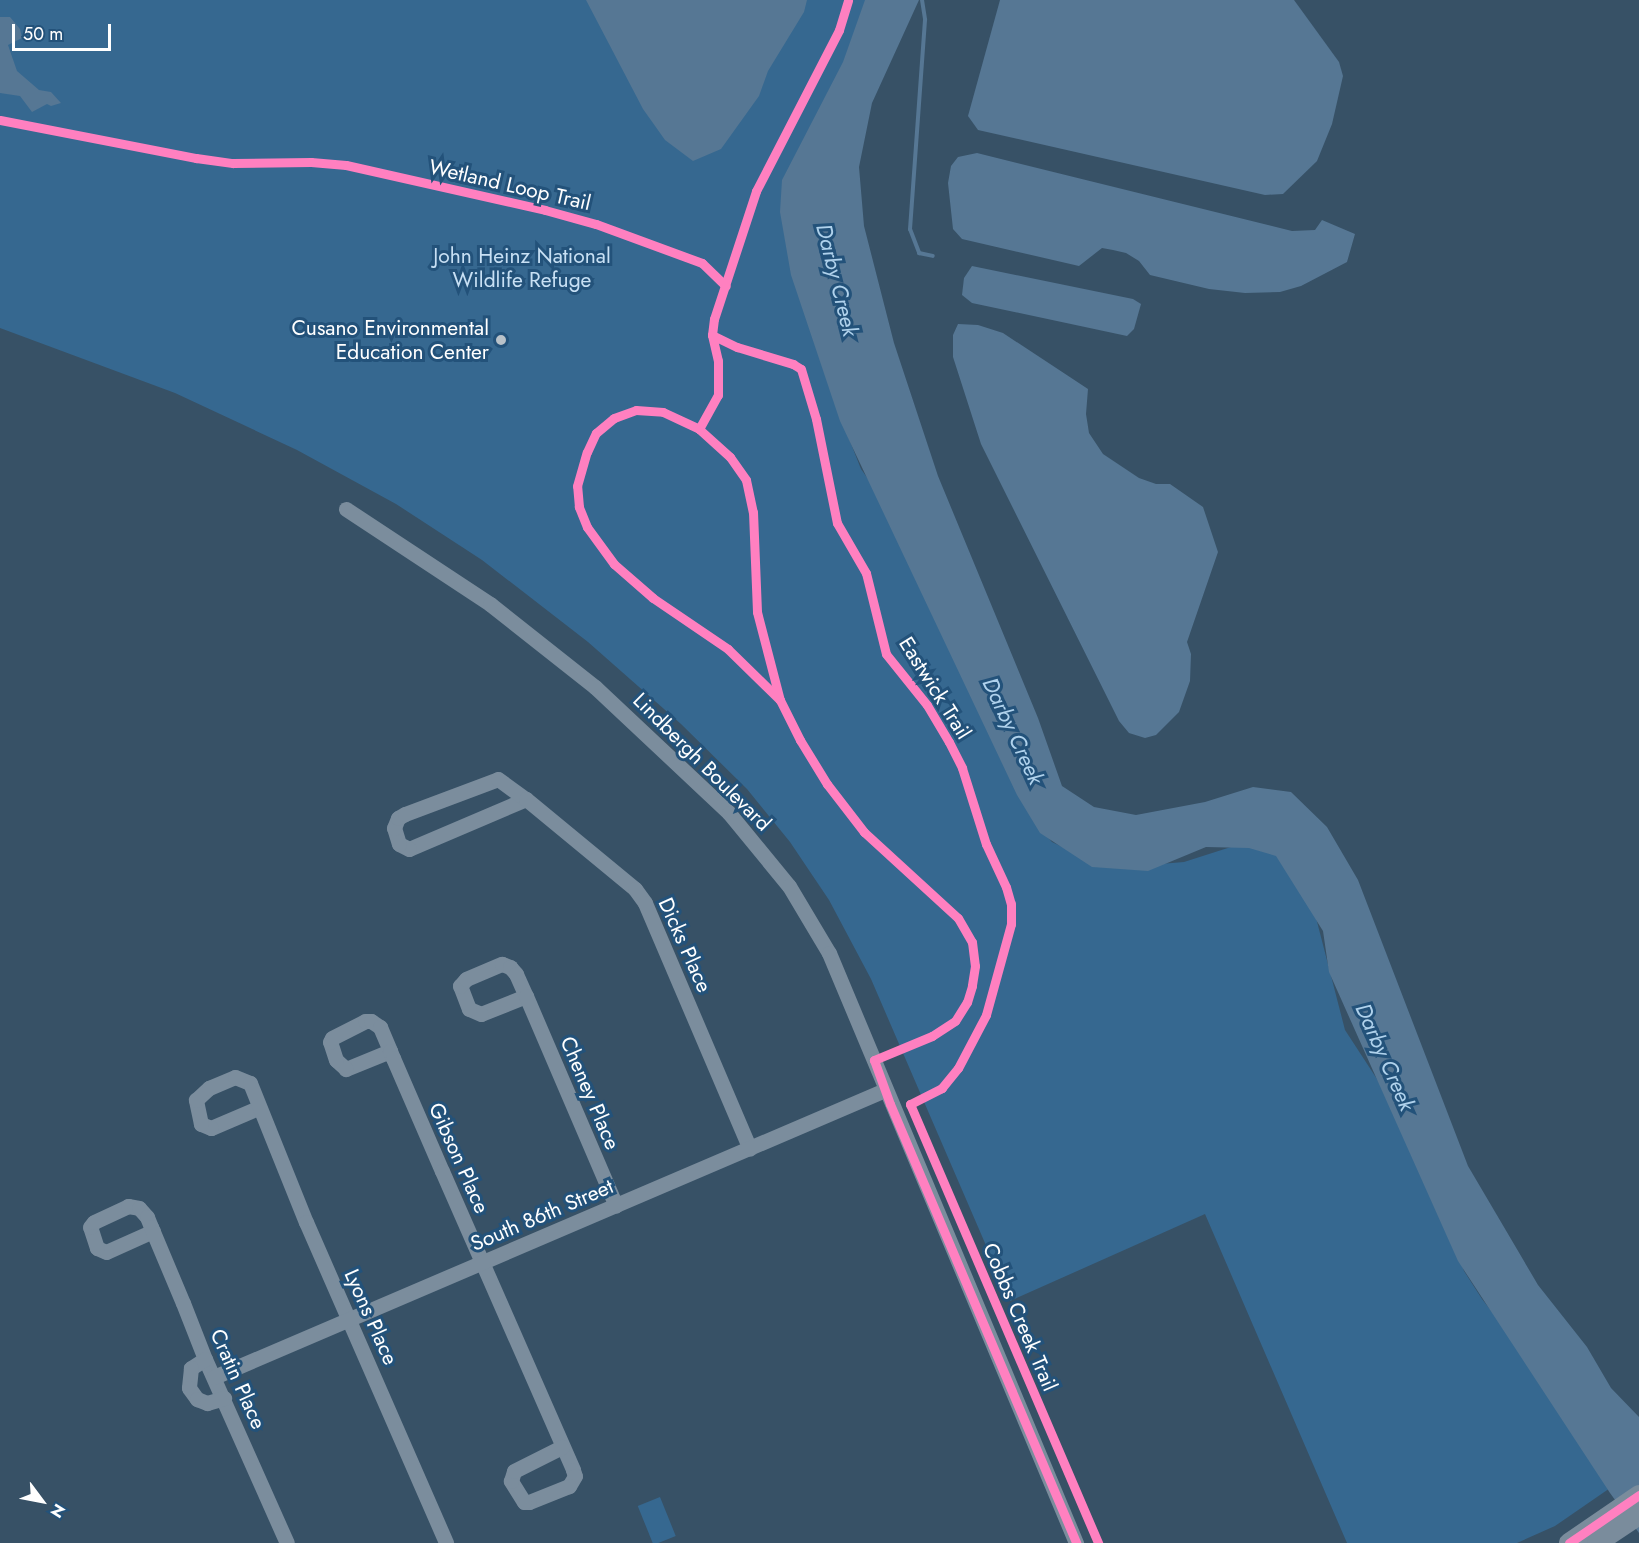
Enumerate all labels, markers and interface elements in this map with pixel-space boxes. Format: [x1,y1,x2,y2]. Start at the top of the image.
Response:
scale bar [15,12,114,50]
text: 50 m [23,21,63,47]
street label: Wetland Loop Trail [427,154,593,216]
water label: Darby Creek [810,221,864,339]
park label: John Heinz National Wildlife Refuge [433,243,611,293]
place label: Cusano Environmental Education Center [291,315,489,365]
marker: Cusano Environmental Education Center [494,333,508,347]
street label: Eastwick Trail [894,632,976,744]
water label: Darby Creek [977,673,1049,789]
street label: Lindbergh Boulevard [628,688,776,836]
street label: Dicks Place [653,894,717,996]
water label: Darby Creek [1350,999,1420,1115]
street label: Cheney Place [555,1033,625,1153]
street label: Gibson Place [423,1099,495,1217]
street label: South 86th Street [467,1174,617,1256]
street label: Cobbs Creek Trail [977,1239,1063,1395]
street label: Lyons Place [339,1265,403,1369]
street label: Cratin Place [205,1325,271,1433]
north arrow [12,1471,72,1531]
text: N [45,1499,71,1522]

